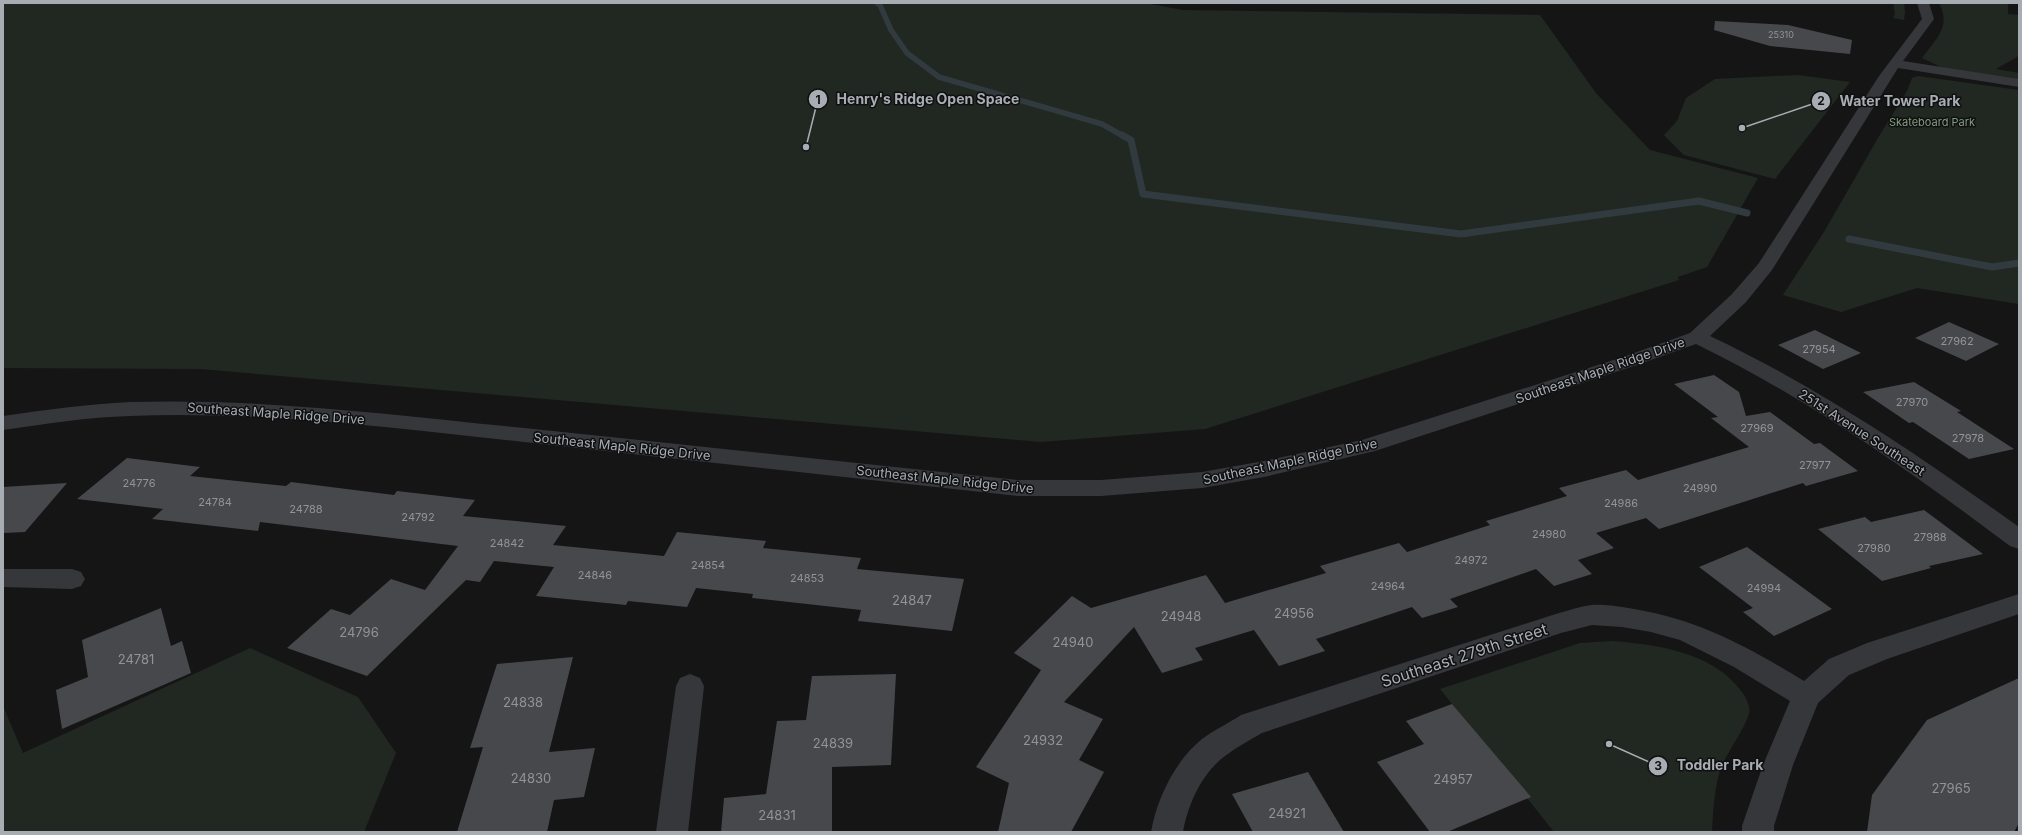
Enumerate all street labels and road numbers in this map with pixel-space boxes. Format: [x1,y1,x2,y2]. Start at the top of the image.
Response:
street label: Southeast Maple Ridge Drive [1513,333,1687,407]
street label: 251st Avenue Southeast [1796,385,1928,479]
street label: Southeast Maple Ridge Drive [187,399,365,427]
street label: Southeast Maple Ridge Drive [533,429,711,463]
street label: Southeast Maple Ridge Drive [1201,435,1379,487]
street label: Southeast Maple Ridge Drive [856,462,1034,496]
street label: Southeast 279th Street [1378,619,1550,691]

